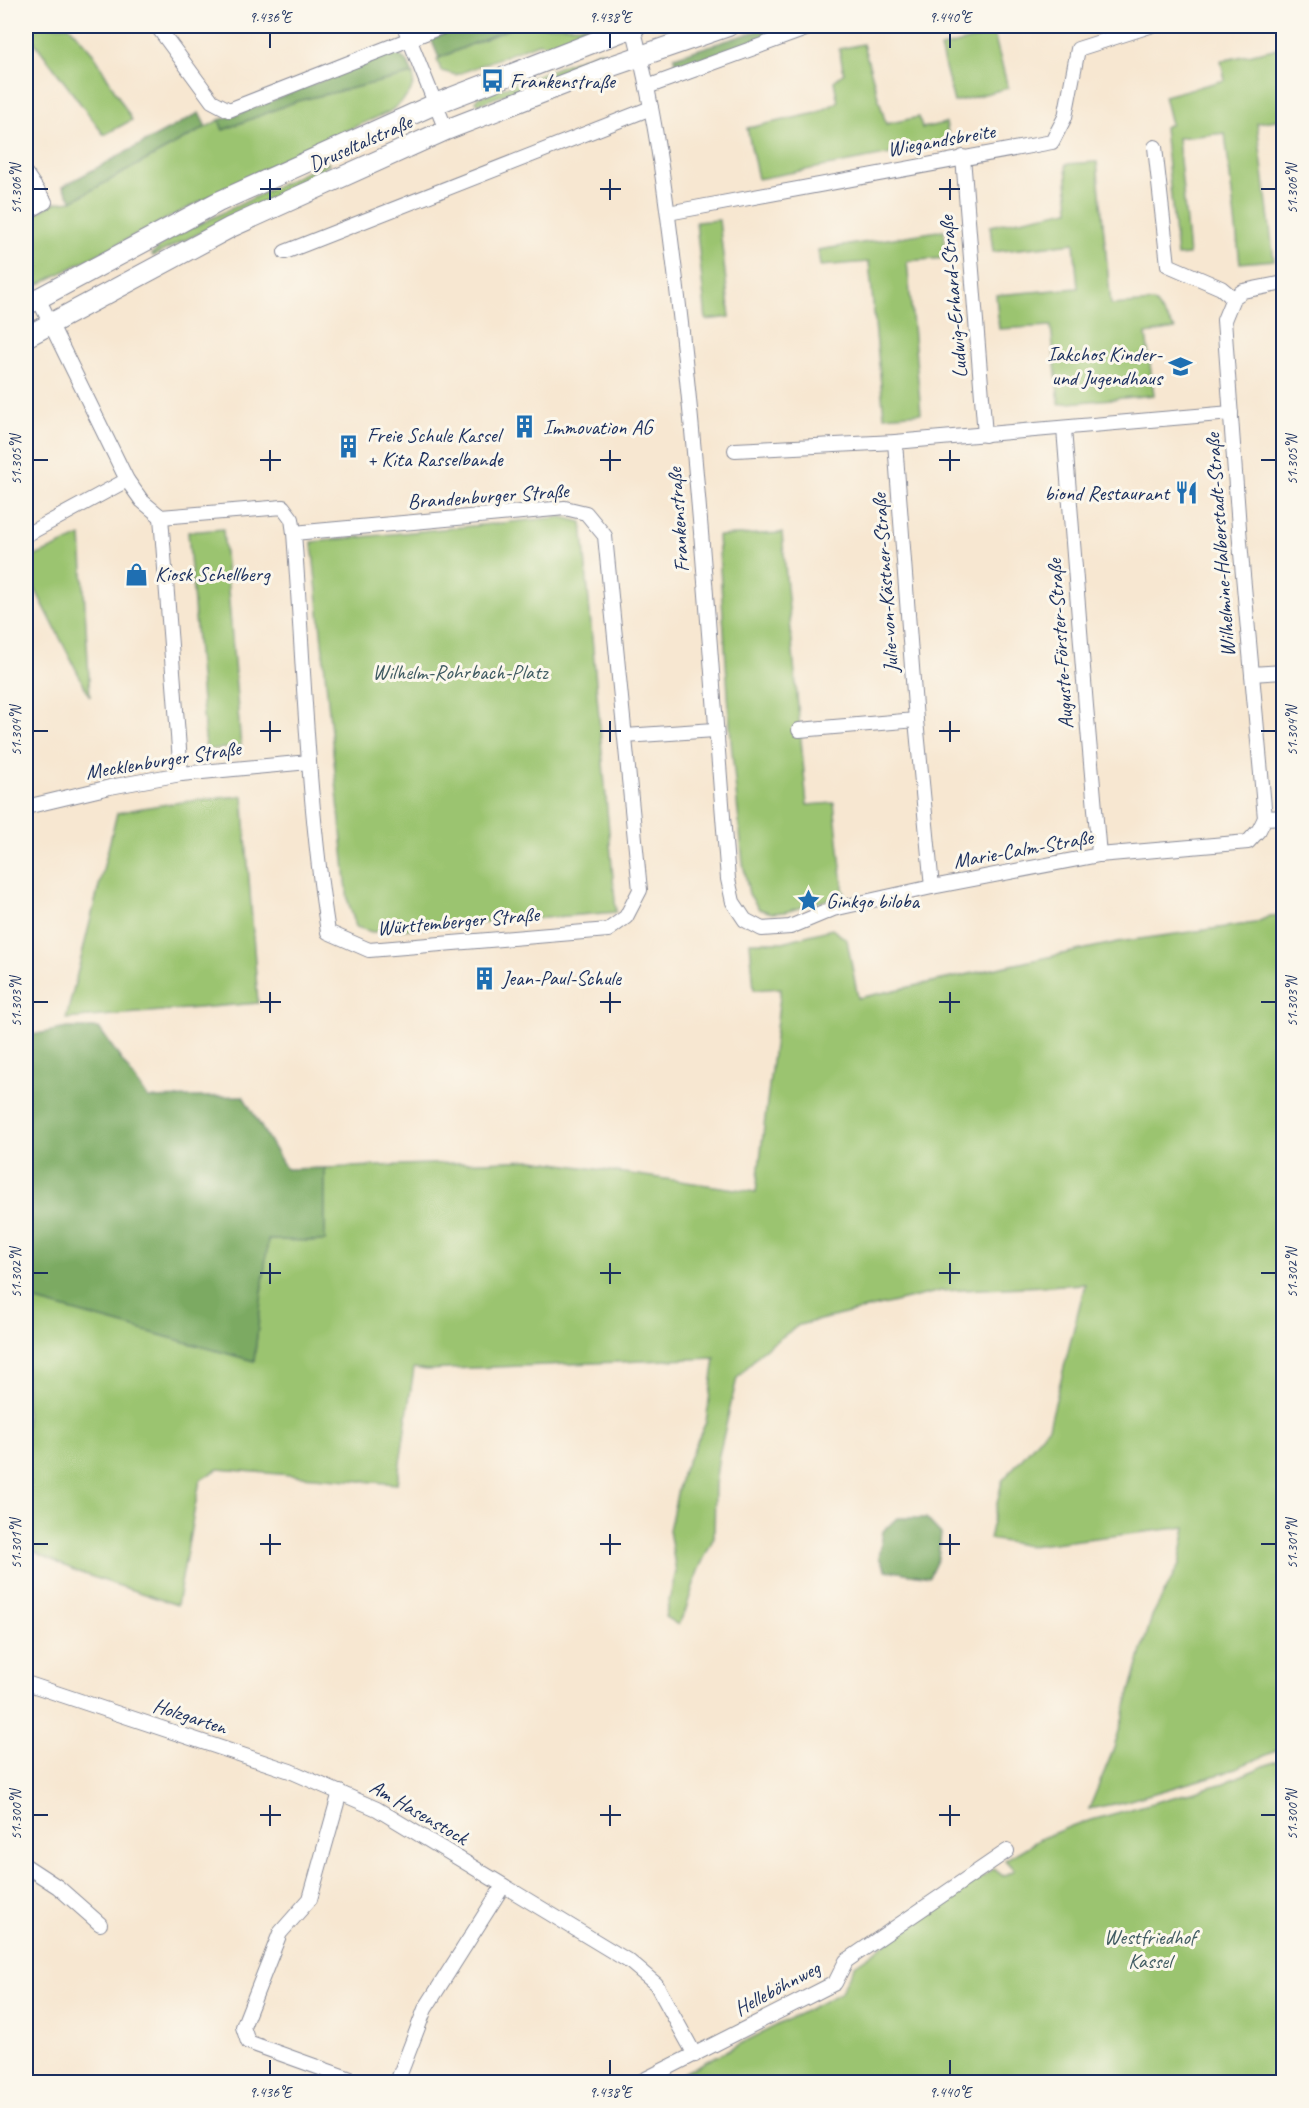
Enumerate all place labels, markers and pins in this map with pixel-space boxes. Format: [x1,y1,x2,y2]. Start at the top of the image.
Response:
bus stop icon: Frankenstraße [479,68,505,94]
place label: Frankenstraße [510,68,617,94]
place label: Iakchos Kinder- und Jugendhaus [1047,341,1164,391]
school or university icon: Iakchos Kinder- und Jugendhaus [1167,353,1193,379]
building icon: Immovation AG [512,414,538,440]
place label: Immovation AG [543,414,655,440]
place label: Freie Schule Kassel + Kita Rasselbande [367,422,504,472]
building icon: Freie Schule Kassel + Kita Rasselbande [336,434,362,460]
place label: biond Restaurant [1044,480,1171,506]
restaurant icon: biond Restaurant [1174,480,1200,506]
shop icon: Kiosk Schellberg [124,561,150,587]
place label: Kiosk Schellberg [155,561,271,587]
place icon: Ginkgo biloba [795,888,821,914]
place label: Ginkgo biloba [826,888,921,914]
building icon: Jean-Paul-Schule [471,965,497,991]
place label: Jean-Paul-Schule [501,965,622,991]

